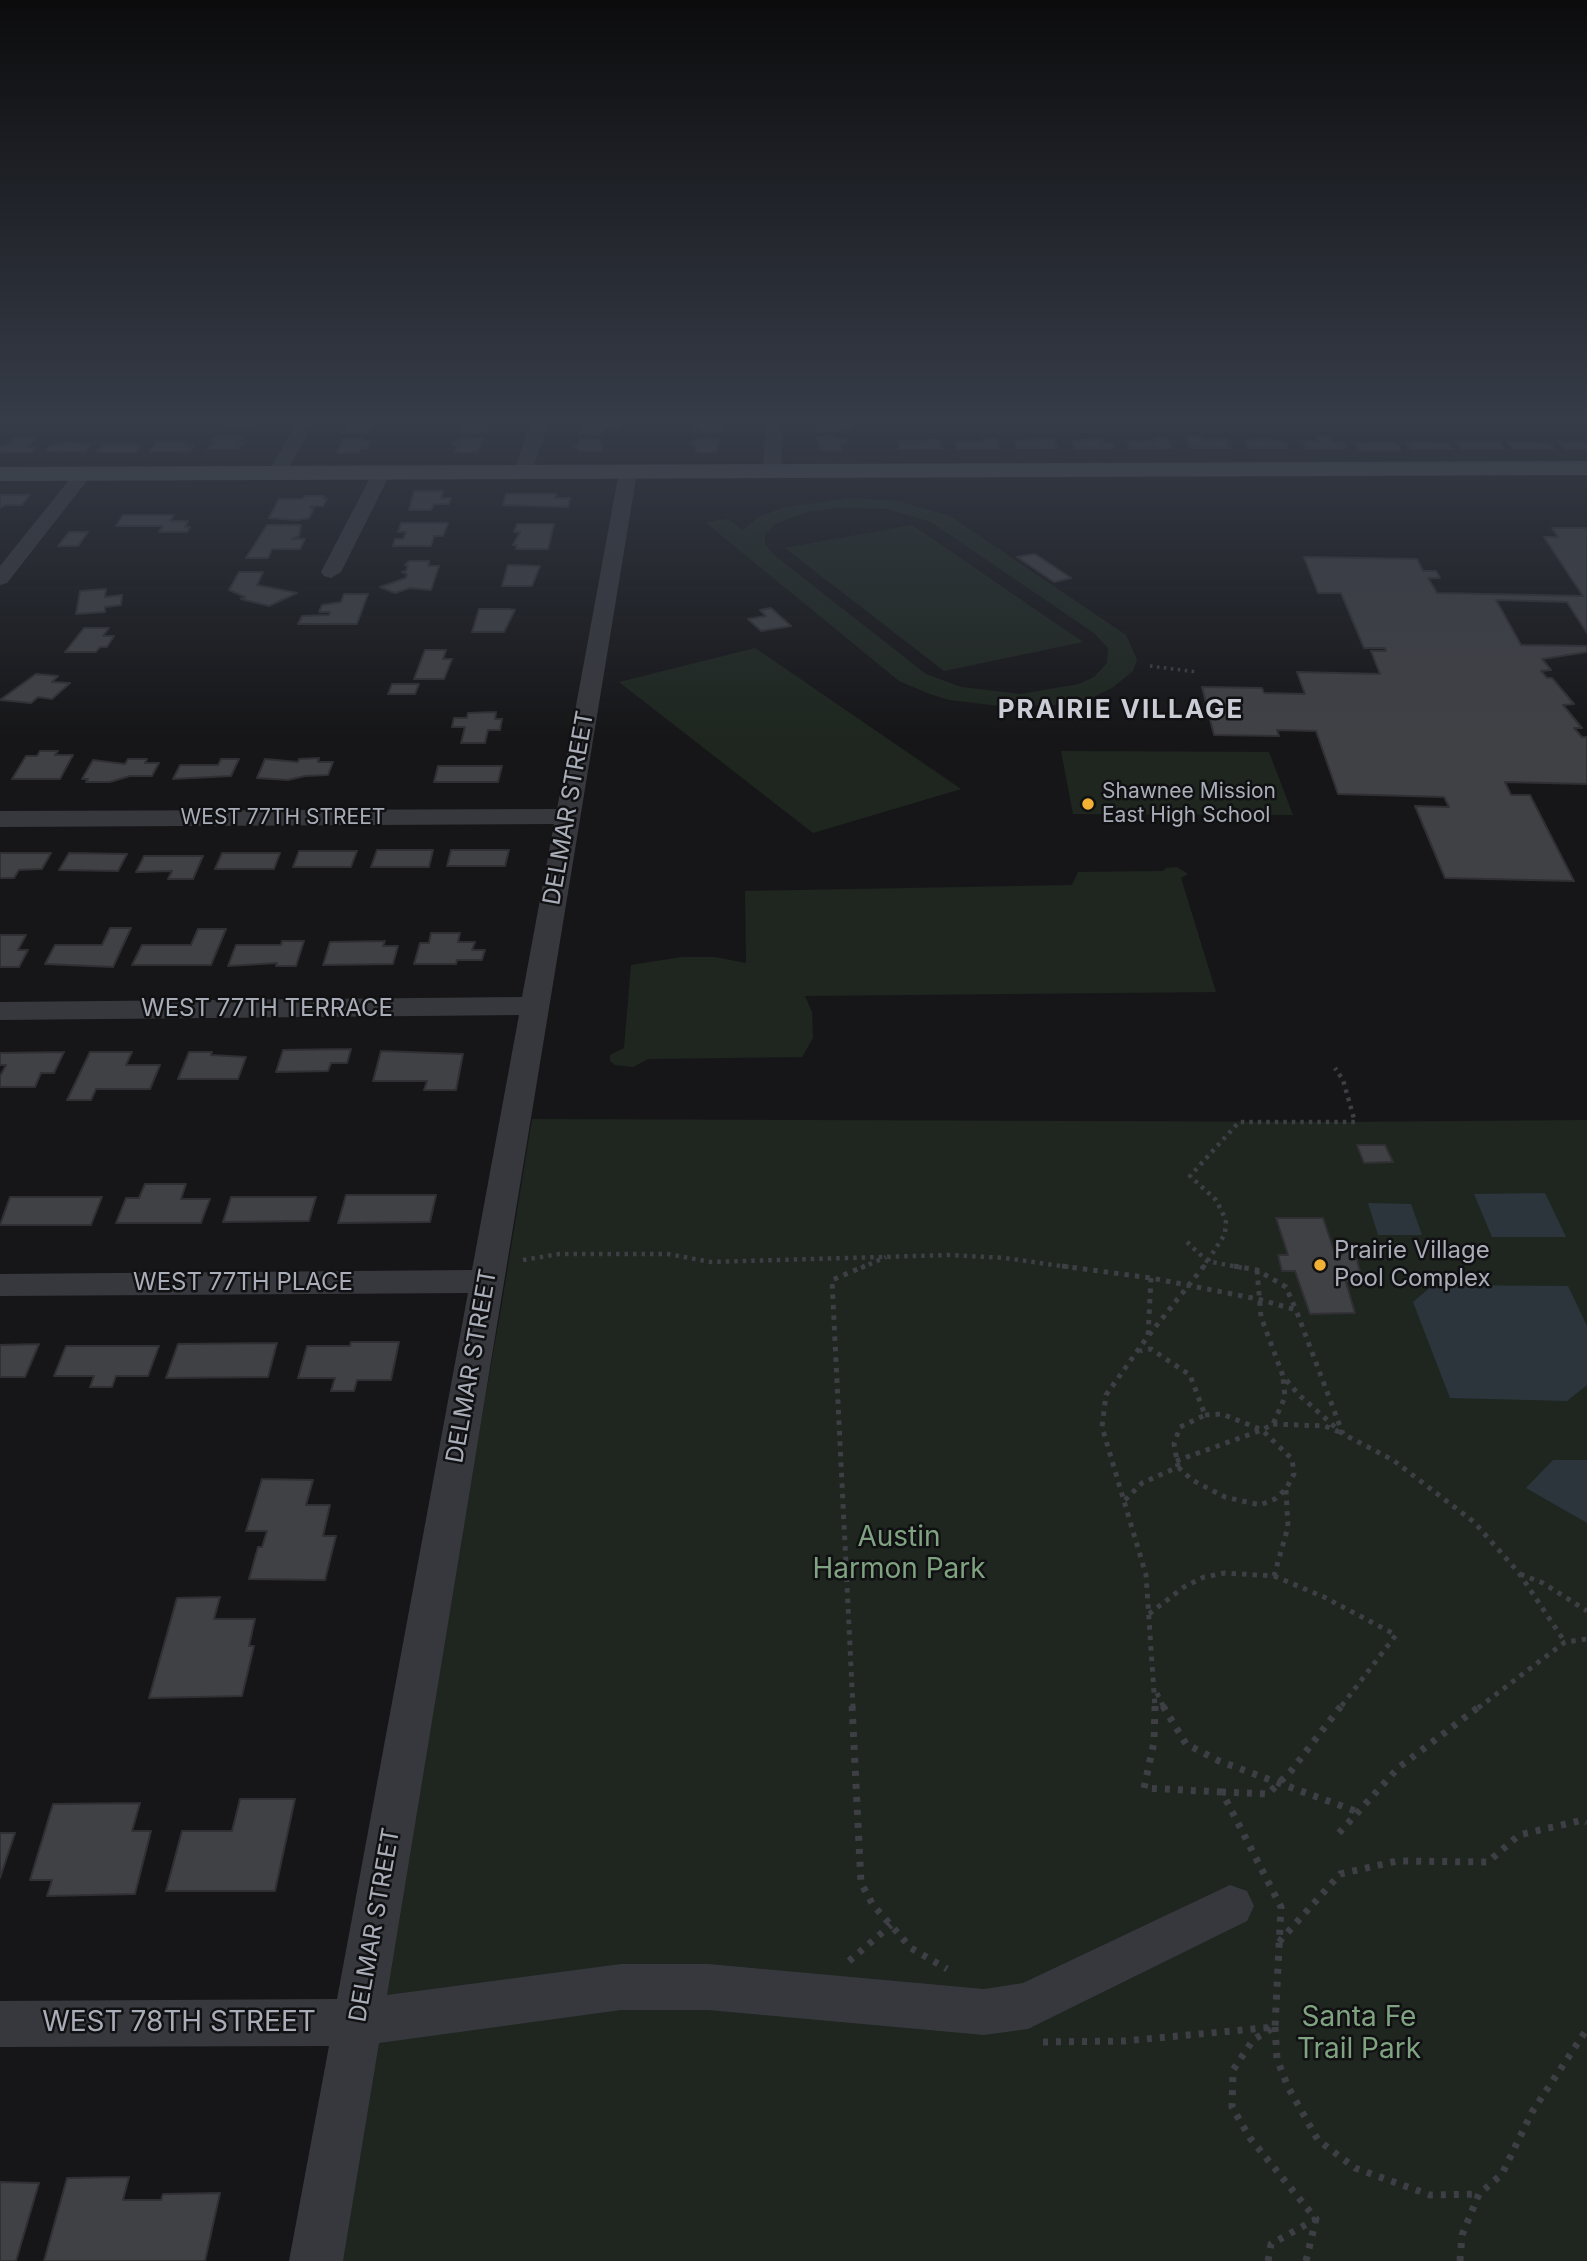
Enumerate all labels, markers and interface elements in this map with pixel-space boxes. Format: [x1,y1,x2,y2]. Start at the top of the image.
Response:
district label: PRAIRIE VILLAGE [1000,694,1242,726]
street label: DELMAR STREET [538,709,600,907]
place label: Shawnee Mission East High School [1102,779,1276,829]
marker: Shawnee Mission East High School [1080,796,1096,812]
street label: WEST 77TH STREET [181,805,385,831]
street label: WEST 77TH TERRACE [141,995,393,1023]
place label: Prairie Village Pool Complex [1334,1237,1491,1293]
marker: Prairie Village Pool Complex [1312,1257,1328,1273]
street label: DELMAR STREET [441,1267,503,1465]
street label: WEST 77TH PLACE [133,1269,353,1297]
park label: Austin Harmon Park [812,1521,986,1587]
street label: DELMAR STREET [344,1826,406,2024]
park label: Santa Fe Trail Park [1297,2001,1421,2067]
street label: WEST 78TH STREET [42,2006,316,2040]

